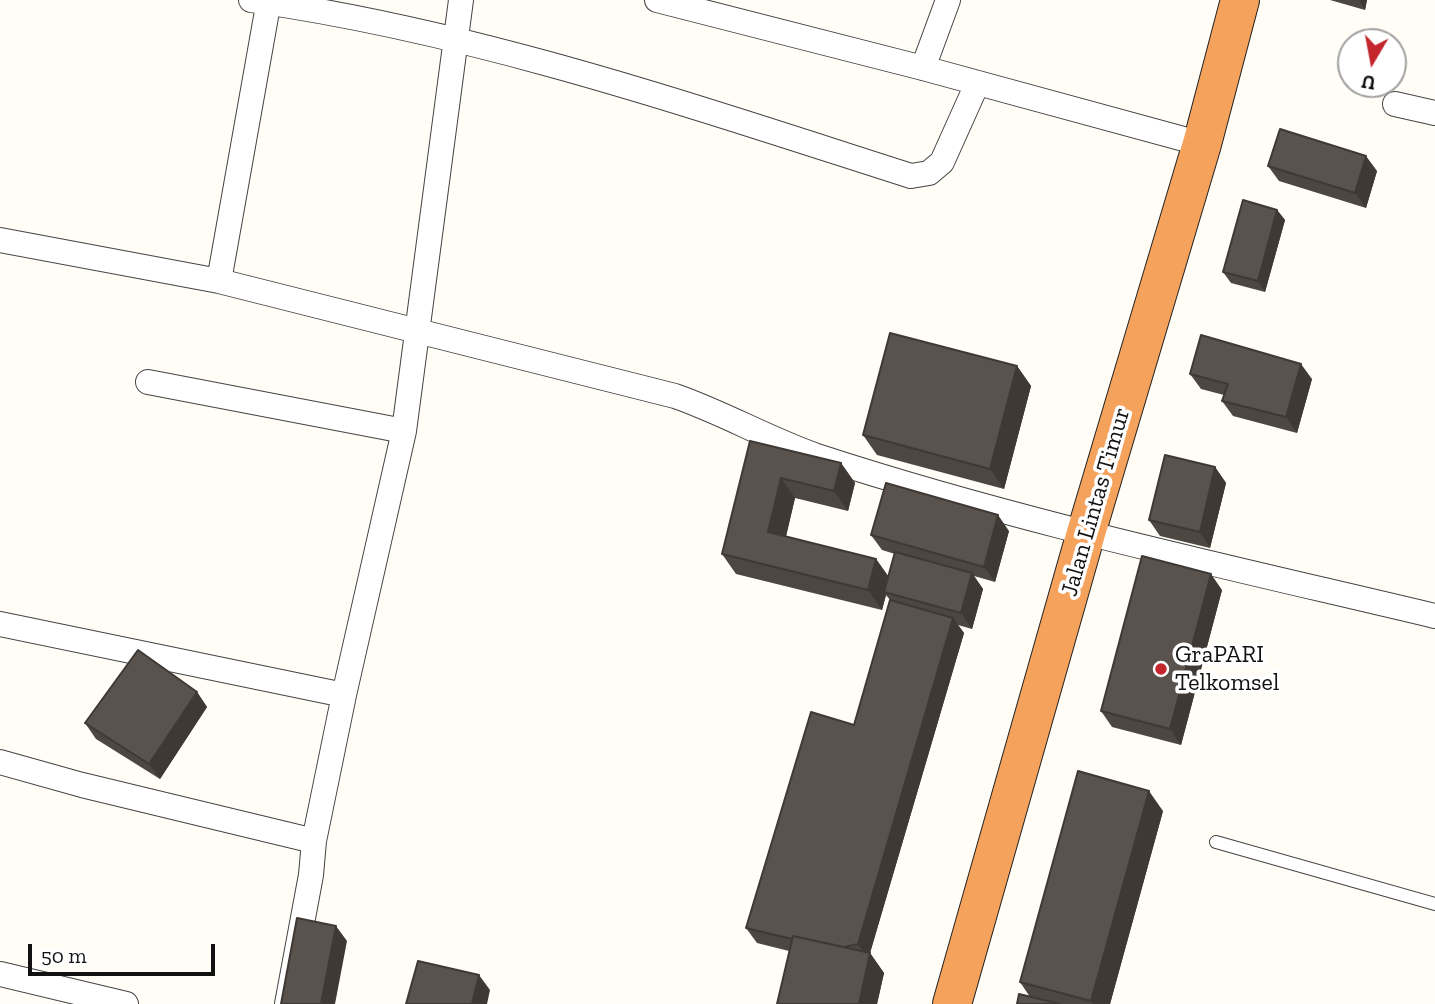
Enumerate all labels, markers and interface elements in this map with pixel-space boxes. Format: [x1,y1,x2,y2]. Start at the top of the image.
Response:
north arrow [1337,28,1407,98]
text: U [1360,70,1377,95]
street label: Jalan Lintas Timur [1055,404,1137,600]
place label: GraPARI Telkomsel [1175,641,1279,697]
marker: GraPARI Telkomsel [1153,661,1169,677]
scale bar [32,930,219,974]
text: 50 m [41,943,87,968]

